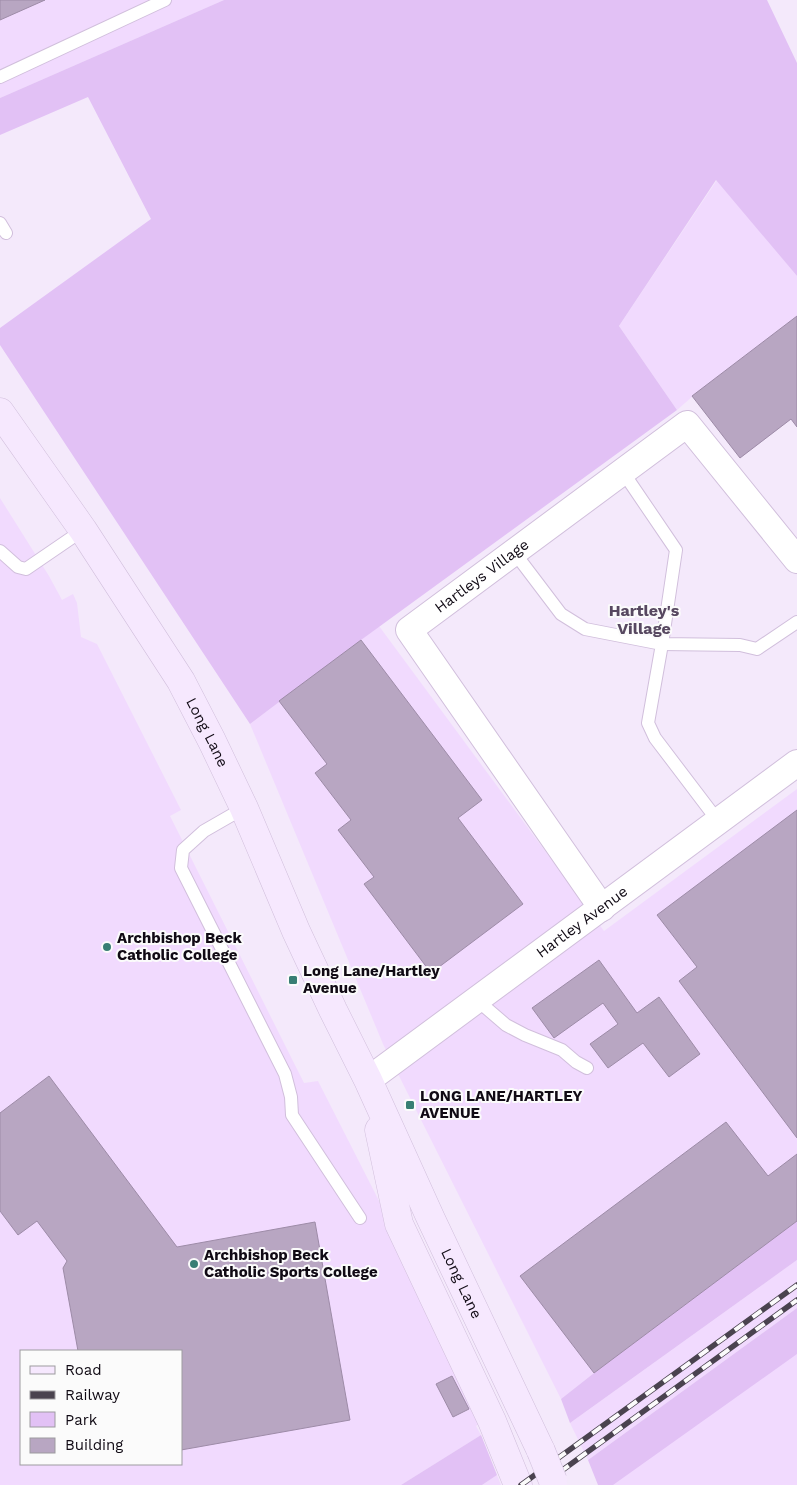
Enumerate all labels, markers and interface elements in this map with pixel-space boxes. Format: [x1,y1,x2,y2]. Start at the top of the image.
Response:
street label: Hartleys Village [431,535,532,617]
district label: Hartley's Village [609,601,680,638]
street label: Long Lane [182,695,232,770]
street label: Hartley Avenue [533,882,631,962]
place label: Archbishop Beck Catholic College [117,929,243,964]
marker: Archbishop Beck Catholic College [101,941,113,953]
place label: Long Lane/Hartley Avenue [303,962,440,997]
marker: Long Lane/Hartley Avenue [287,974,299,986]
place label: LONG LANE/HARTLEY AVENUE [420,1087,583,1122]
marker: LONG LANE/HARTLEY AVENUE [404,1099,416,1111]
street label: Long Lane [437,1245,486,1321]
place label: Archbishop Beck Catholic Sports College [204,1246,378,1281]
marker: Archbishop Beck Catholic Sports College [188,1258,200,1270]
legend [20,1350,182,1465]
text: Road [65,1361,102,1379]
text: Railway [65,1386,120,1404]
text: Park [65,1411,98,1429]
text: Building [65,1436,123,1454]

